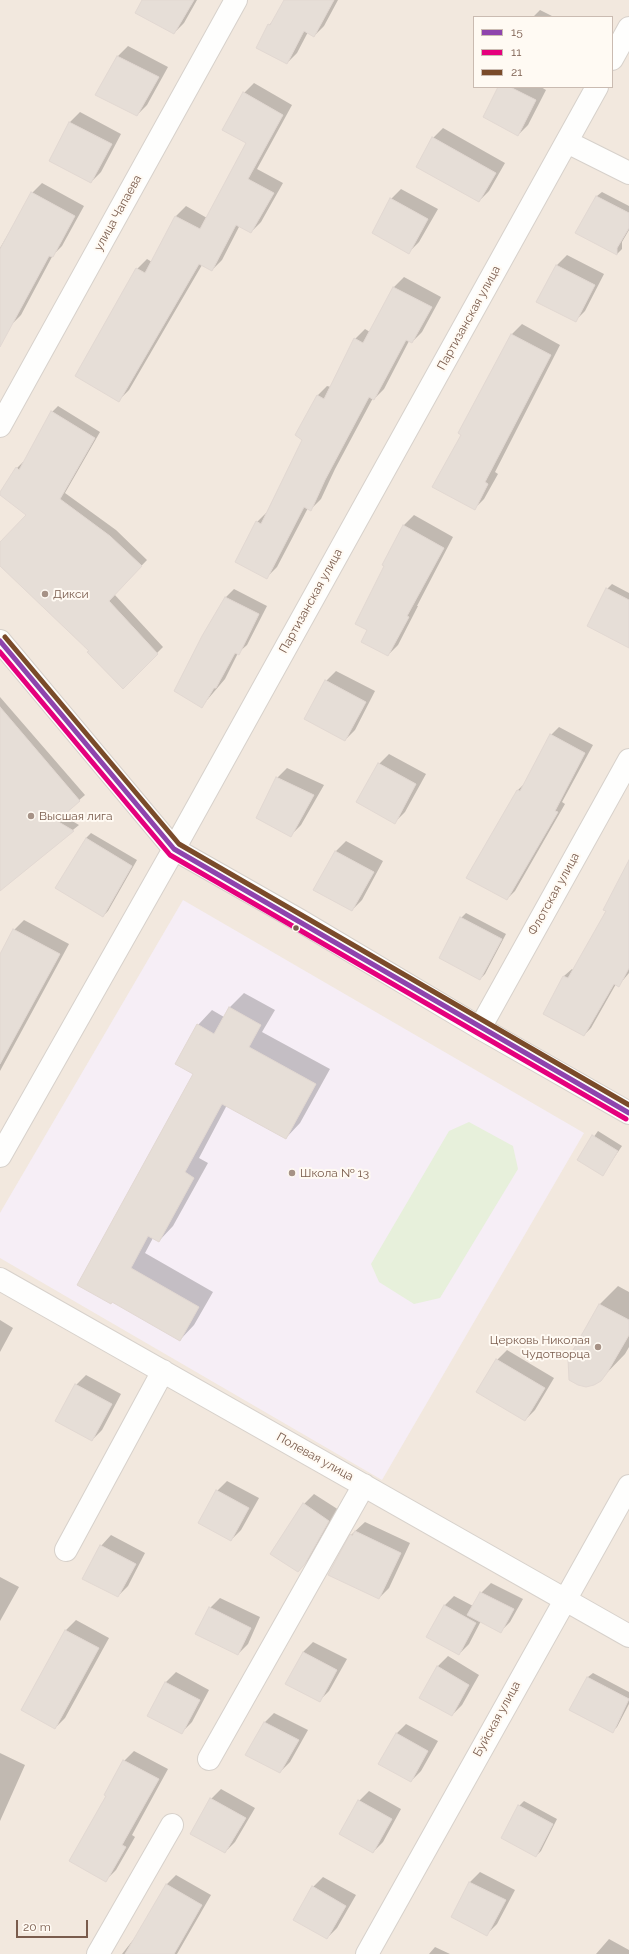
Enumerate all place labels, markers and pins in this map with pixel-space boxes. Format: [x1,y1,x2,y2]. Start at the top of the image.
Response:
place label: Дикси [53,587,89,601]
marker: Дикси [40,589,50,599]
place label: Высшая лига [39,809,112,823]
marker: Высшая лига [26,811,36,821]
unlabelled marker [291,923,301,933]
place label: Школа № 13 [300,1166,369,1180]
marker: Школа № 13 [287,1168,297,1178]
place label: Церковь Николая Чудотворца [490,1333,590,1361]
marker: Церковь Николая Чудотворца [593,1342,603,1352]

